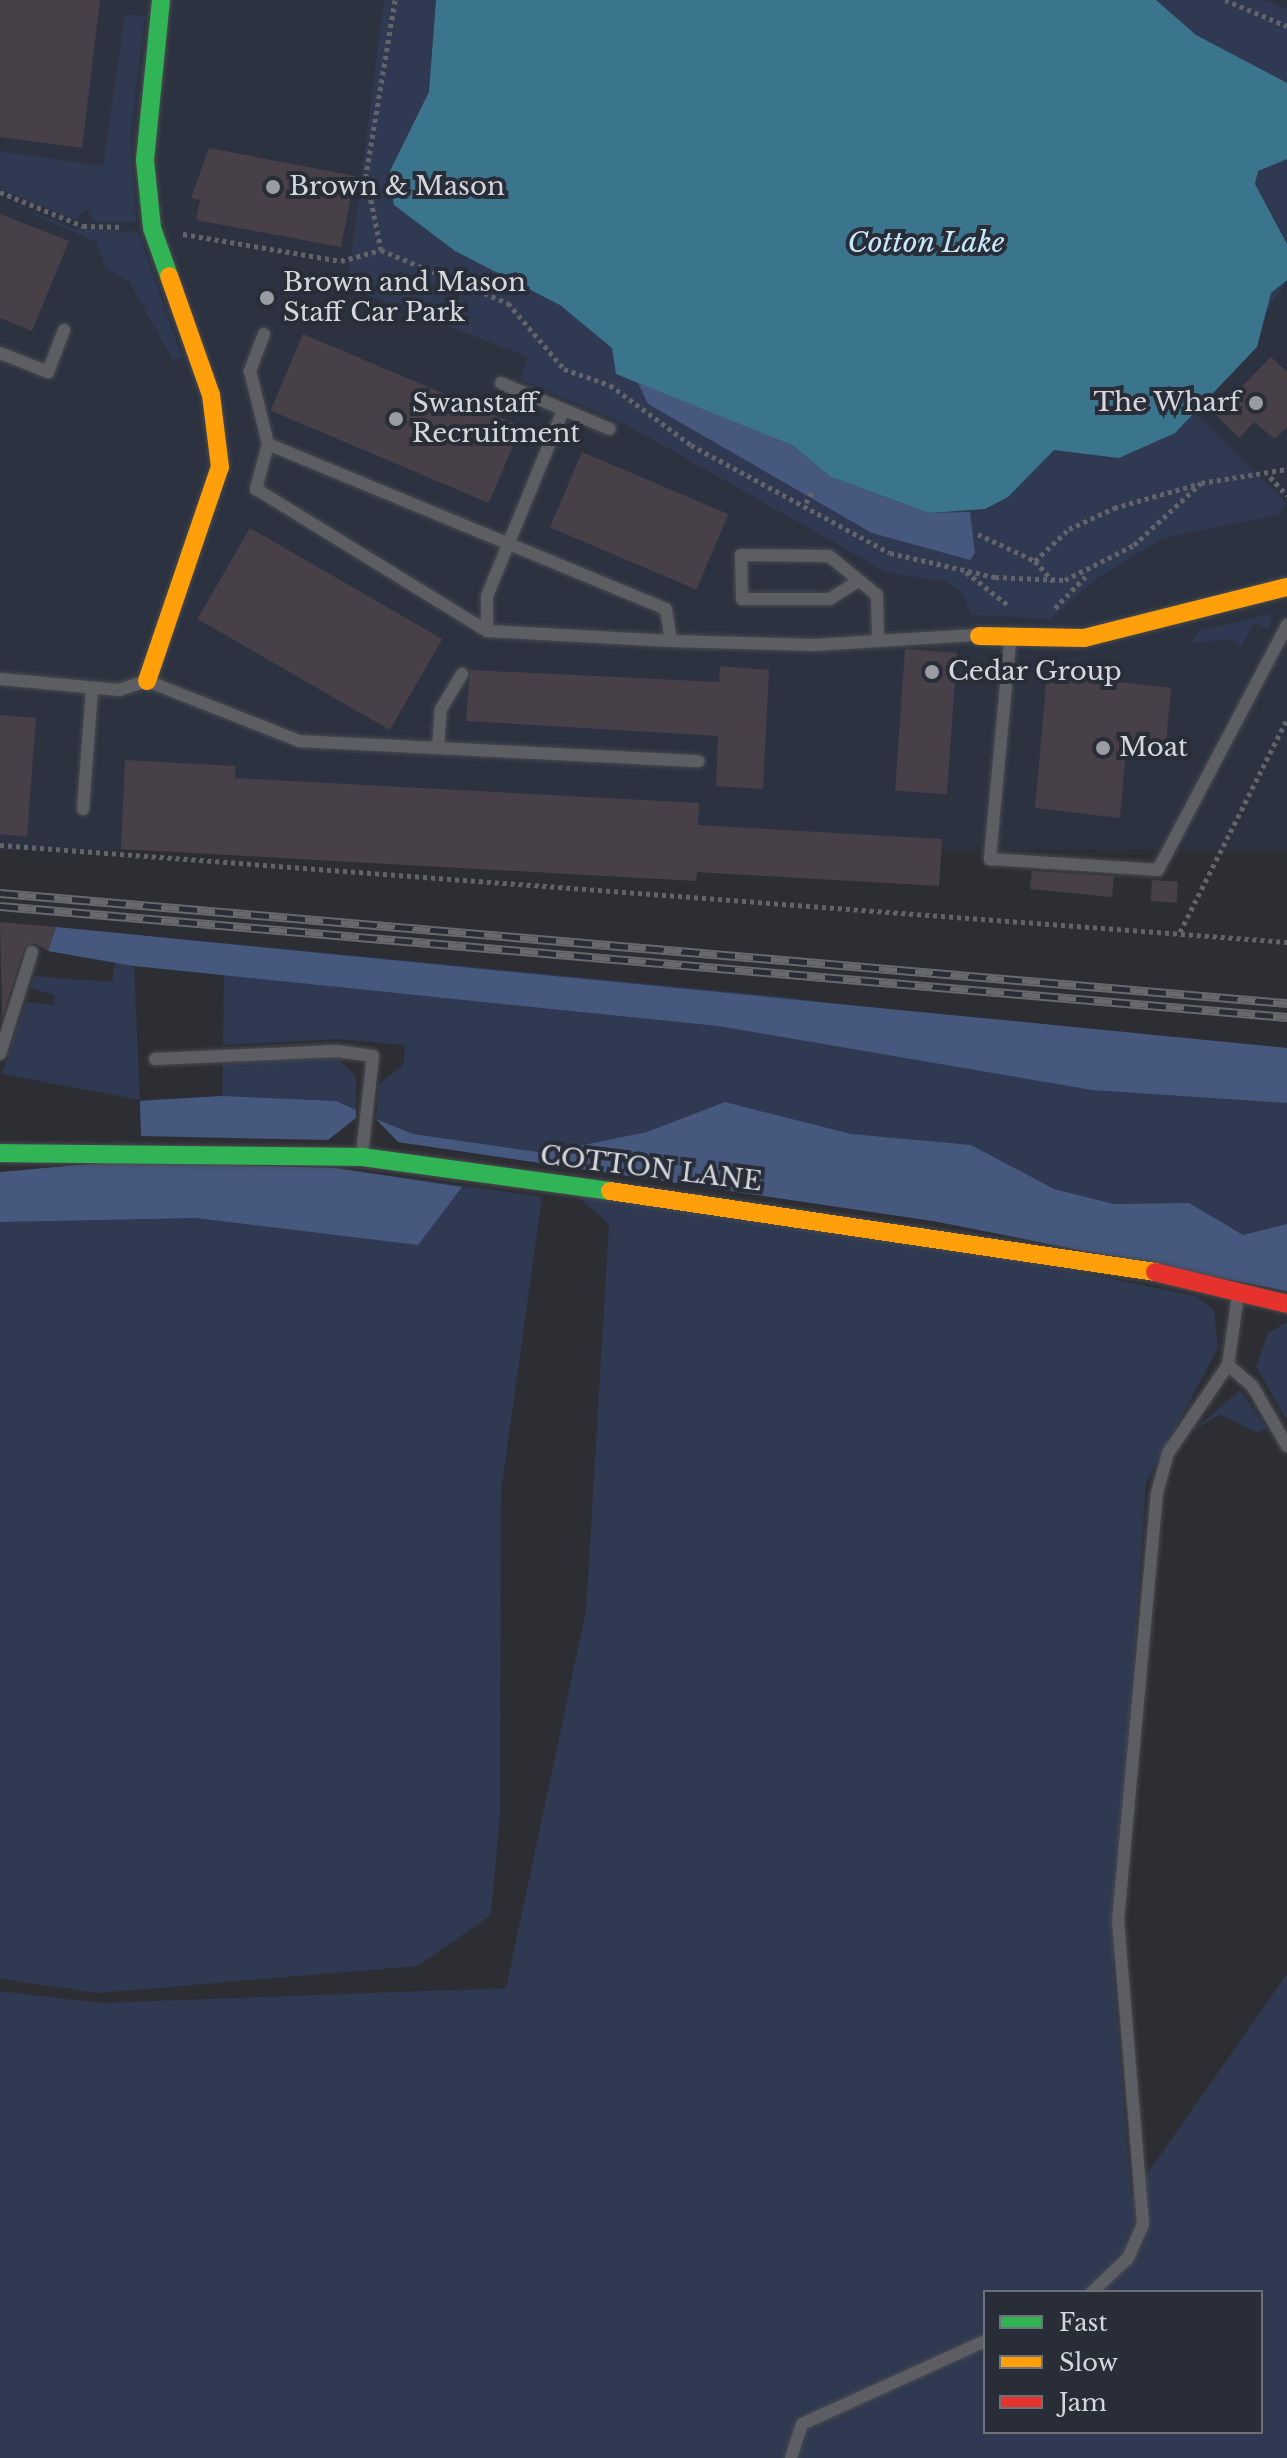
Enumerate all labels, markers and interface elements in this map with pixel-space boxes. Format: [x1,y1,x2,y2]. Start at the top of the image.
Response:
place label: Brown & Mason [289,171,505,203]
marker: Brown & Mason [264,178,282,196]
water label: Cotton Lake [847,226,1005,260]
place label: Brown and Mason Staff Car Park [283,267,526,328]
marker: Brown and Mason Staff Car Park [258,289,276,307]
place label: The Wharf [1092,387,1240,419]
place label: Swanstaff Recruitment [412,388,580,450]
marker: The Wharf [1247,394,1265,412]
marker: Swanstaff Recruitment [387,410,405,428]
place label: Cedar Group [948,656,1122,688]
marker: Cedar Group [923,663,941,681]
place label: Moat [1119,732,1188,764]
marker: Moat [1094,739,1112,757]
street label: COTTON LANE [538,1140,764,1198]
legend [983,2290,1263,2434]
text: Fast [1059,2308,1107,2337]
text: Slow [1059,2348,1118,2377]
text: Jam [1059,2388,1107,2417]

